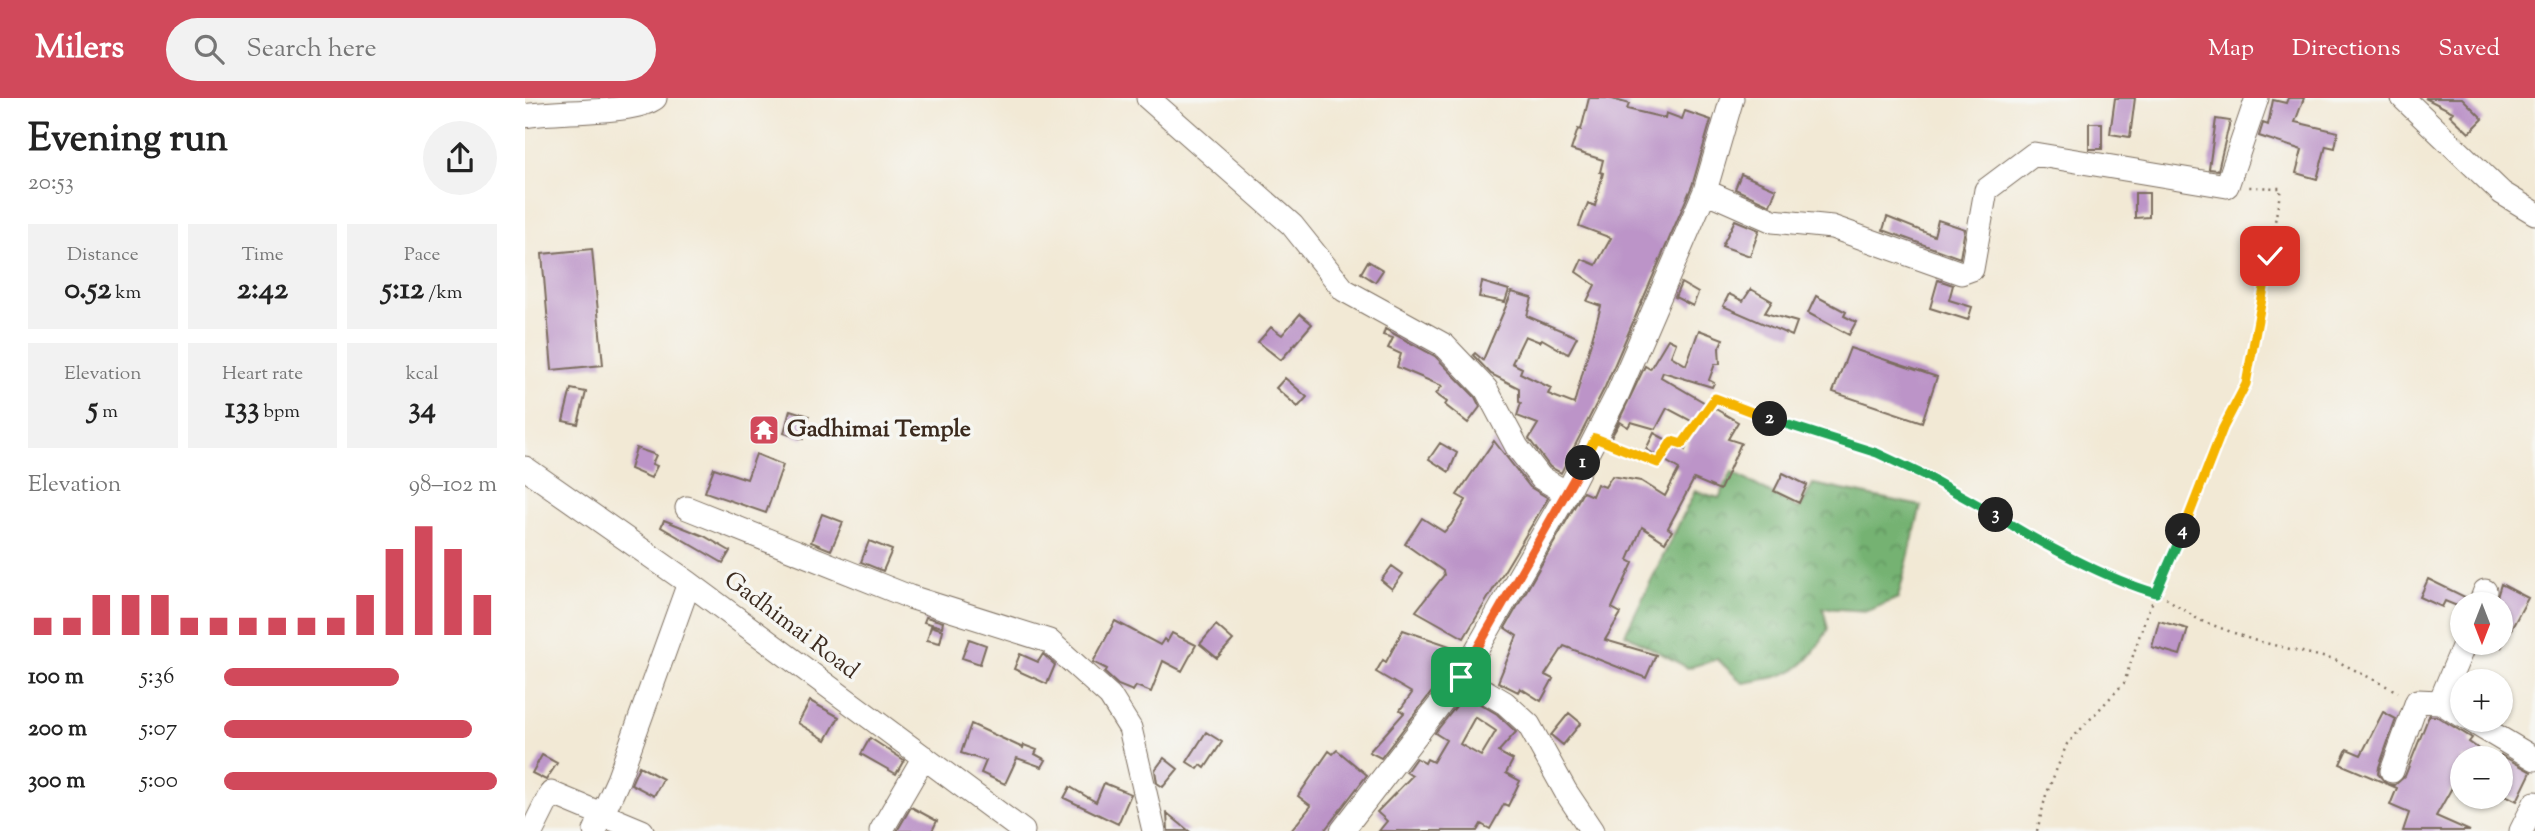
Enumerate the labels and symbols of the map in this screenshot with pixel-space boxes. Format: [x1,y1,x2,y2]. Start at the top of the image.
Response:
pin [2240,226,2300,286]
pin: 2 [1753,402,1787,436]
temple icon: Gadhimai Temple [747,413,781,447]
place label: Gadhimai Temple [787,413,971,447]
pin: 1 [1565,446,1601,480]
pin: 3 [1979,498,2013,532]
pin: 4 [2165,514,2201,548]
street label: Gadhimai Road [716,564,866,688]
north arrow [2450,592,2513,654]
pin [1431,647,1491,707]

